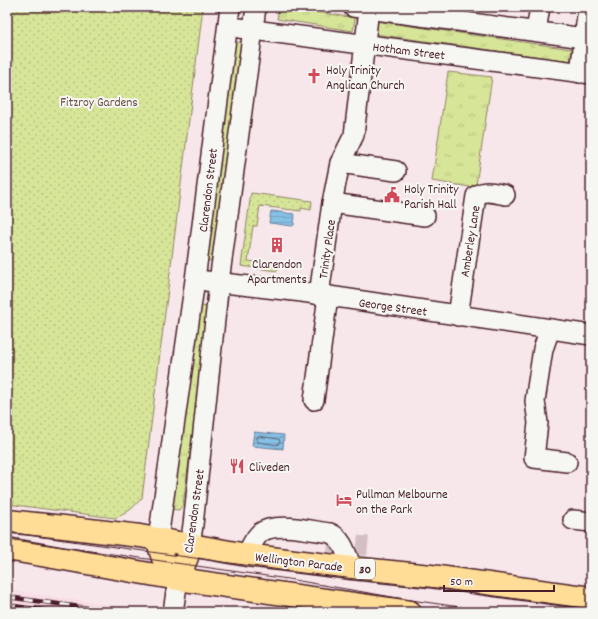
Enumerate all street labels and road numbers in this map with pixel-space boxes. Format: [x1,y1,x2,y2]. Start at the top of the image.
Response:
street label: Hotham Street [371,39,446,66]
street label: Clarendon Street [195,147,224,233]
street label: Amberley Lane [456,204,487,279]
street label: Trinity Place [315,218,342,280]
street label: George Street [357,294,428,323]
street label: Clarendon Street [180,468,211,555]
street label: Wellington Parade [254,549,344,578]
road number: 30 [355,559,375,579]

